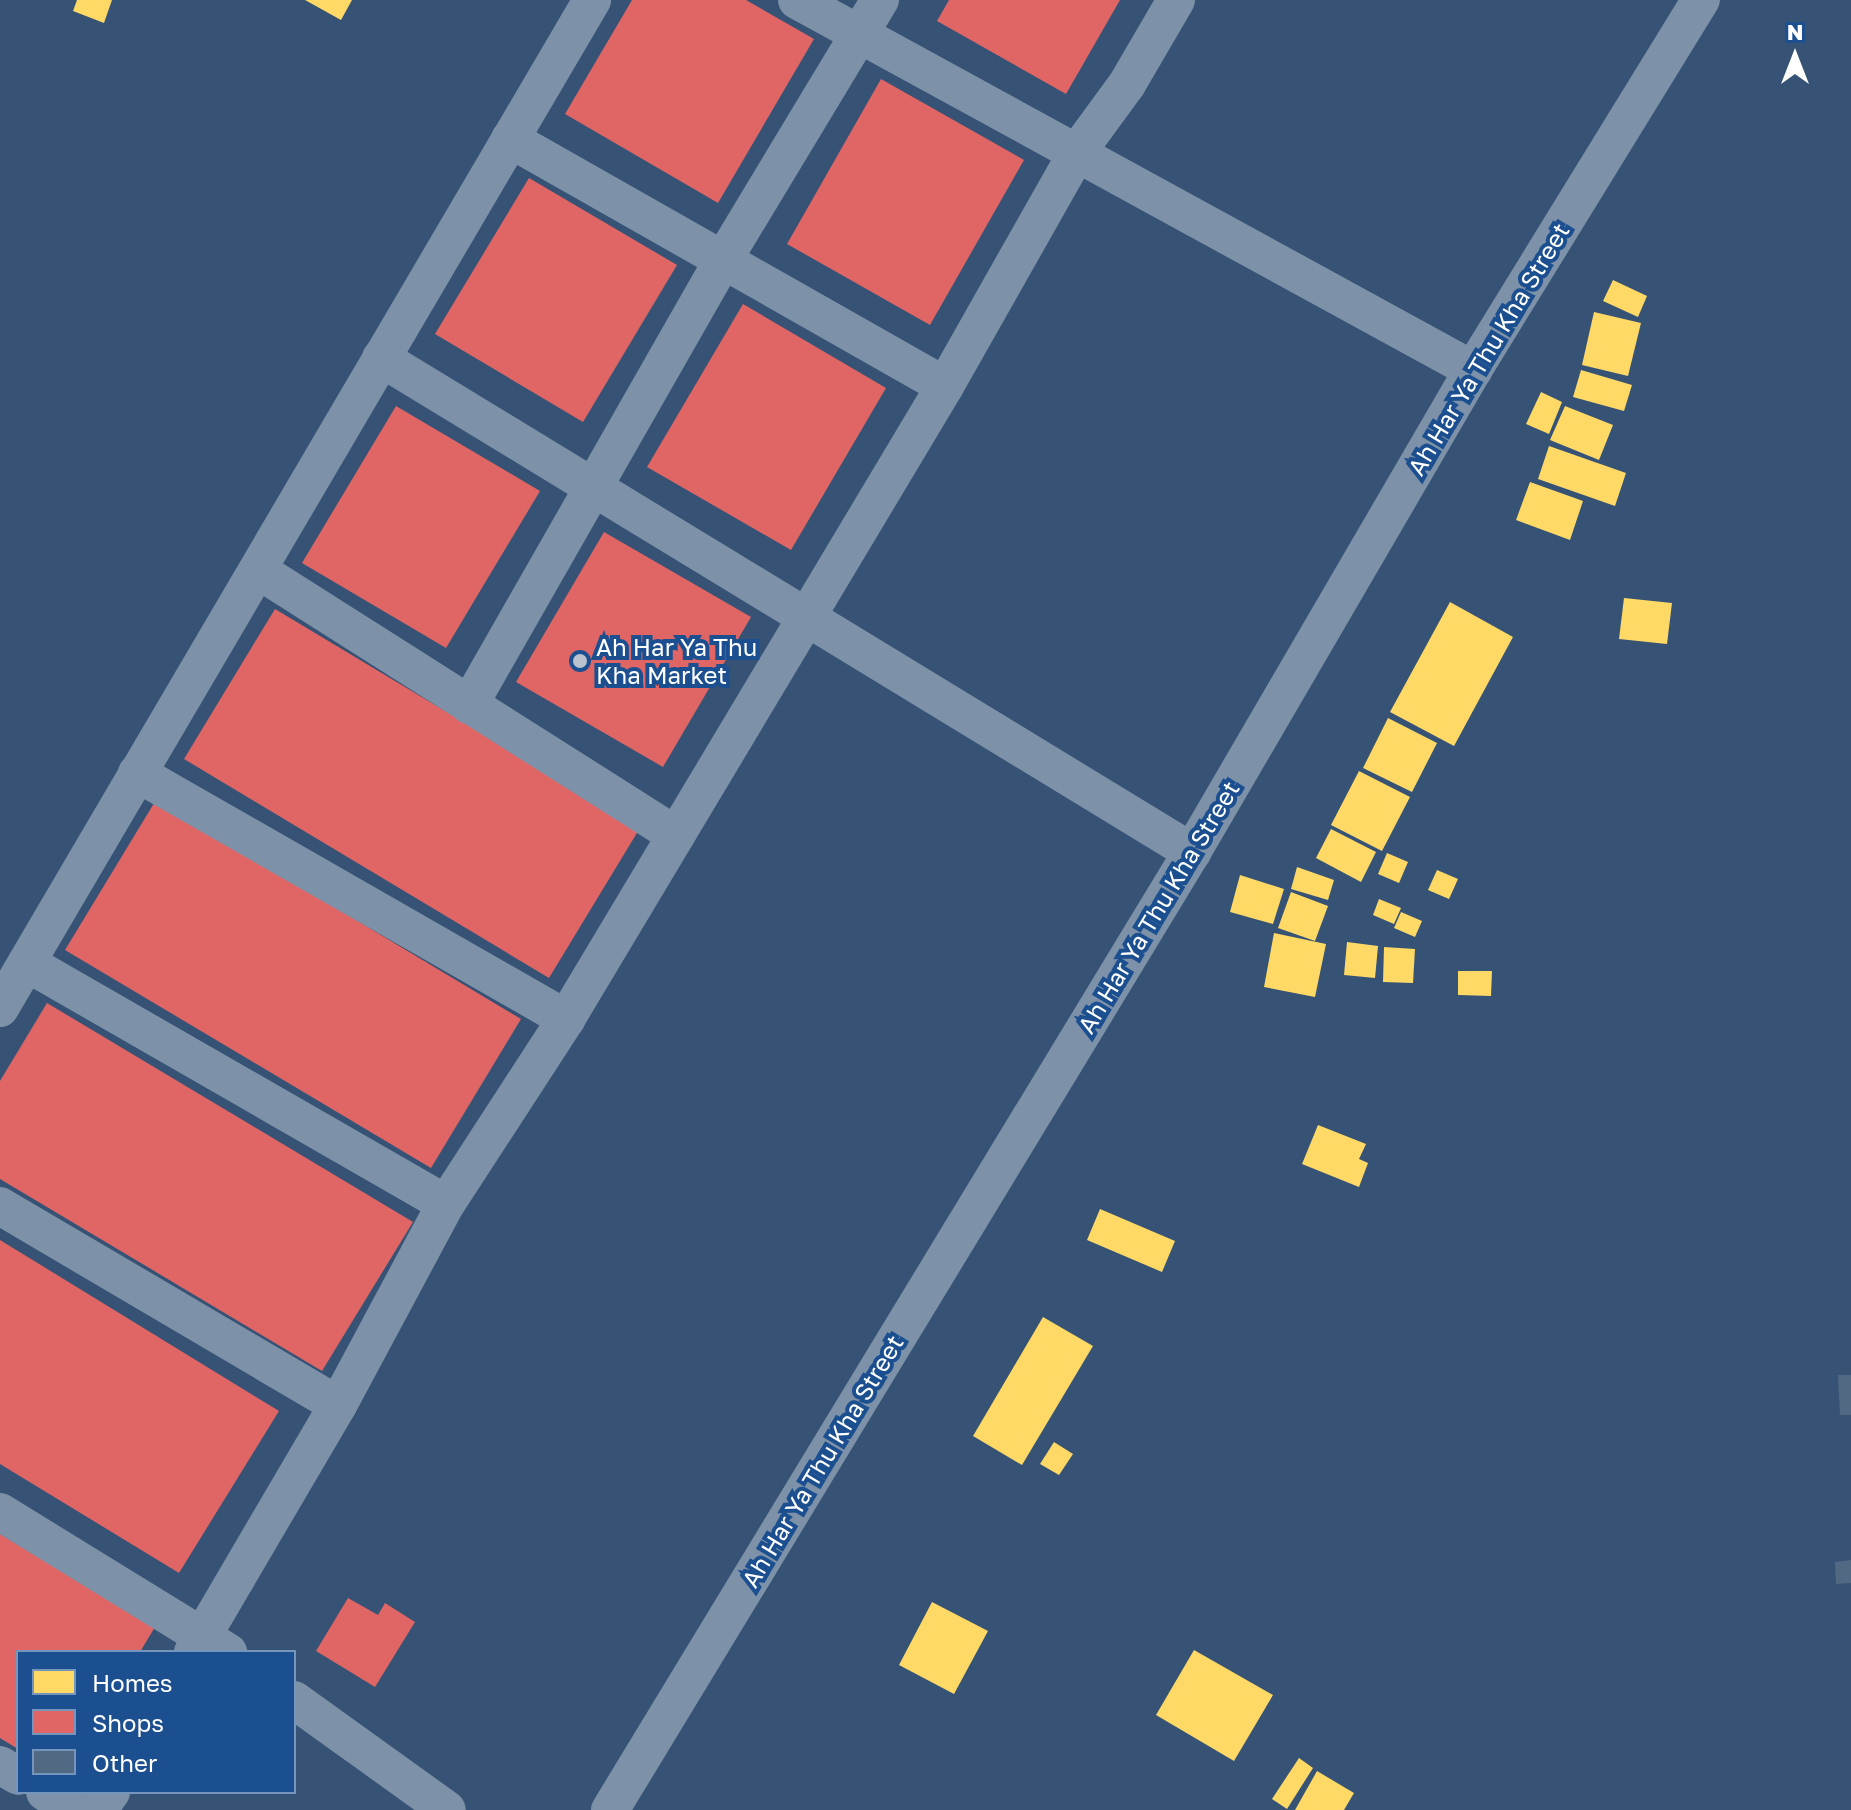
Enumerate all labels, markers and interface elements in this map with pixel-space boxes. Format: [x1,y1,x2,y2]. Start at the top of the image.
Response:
north arrow [1755,16,1835,96]
text: N [1787,18,1803,45]
street label: Ah Har Ya Thu Kha Street [1401,218,1575,480]
place label: Ah Har Ya Thu Kha Market [596,633,757,689]
marker: Ah Har Ya Thu Kha Market [571,652,589,670]
street label: Ah Har Ya Thu Kha Street [1071,776,1245,1038]
street label: Ah Har Ya Thu Kha Street [735,1330,909,1592]
legend [16,1650,296,1794]
text: Homes [92,1668,173,1697]
text: Shops [92,1708,164,1737]
text: Other [92,1748,157,1777]

